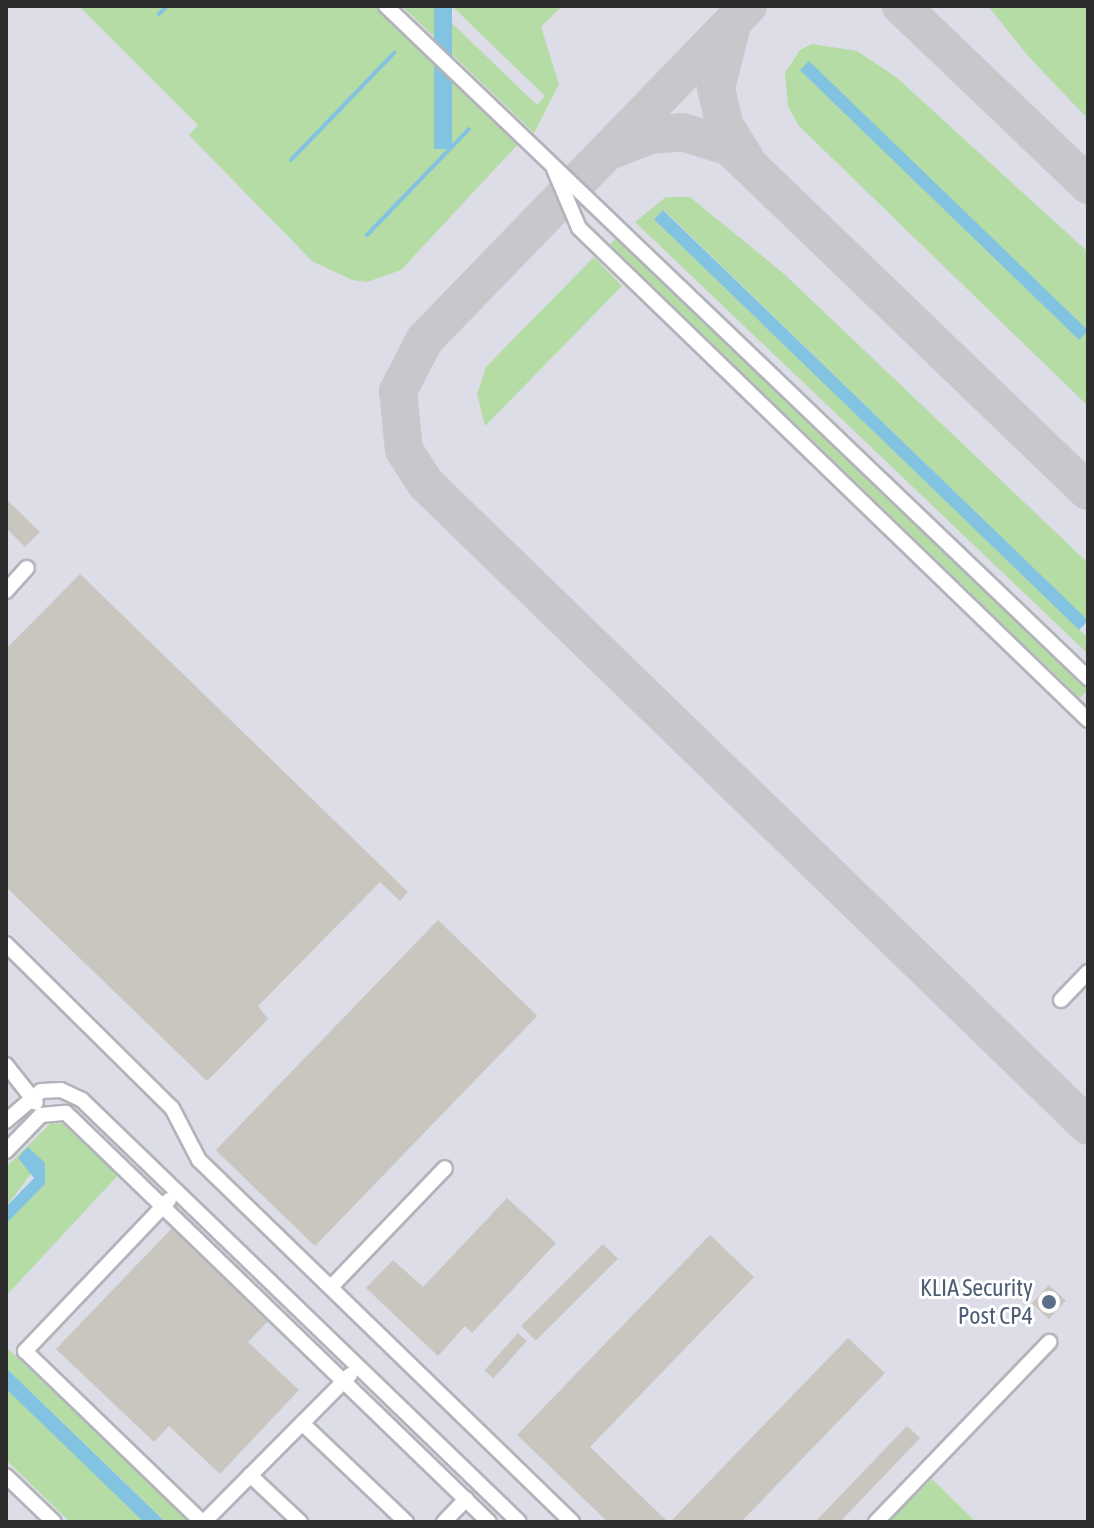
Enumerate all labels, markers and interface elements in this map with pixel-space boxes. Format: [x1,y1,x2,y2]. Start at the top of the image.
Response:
place label: KLIA Security Post CP4 [920,1274,1033,1330]
marker: KLIA Security Post CP4 [1040,1293,1058,1311]

